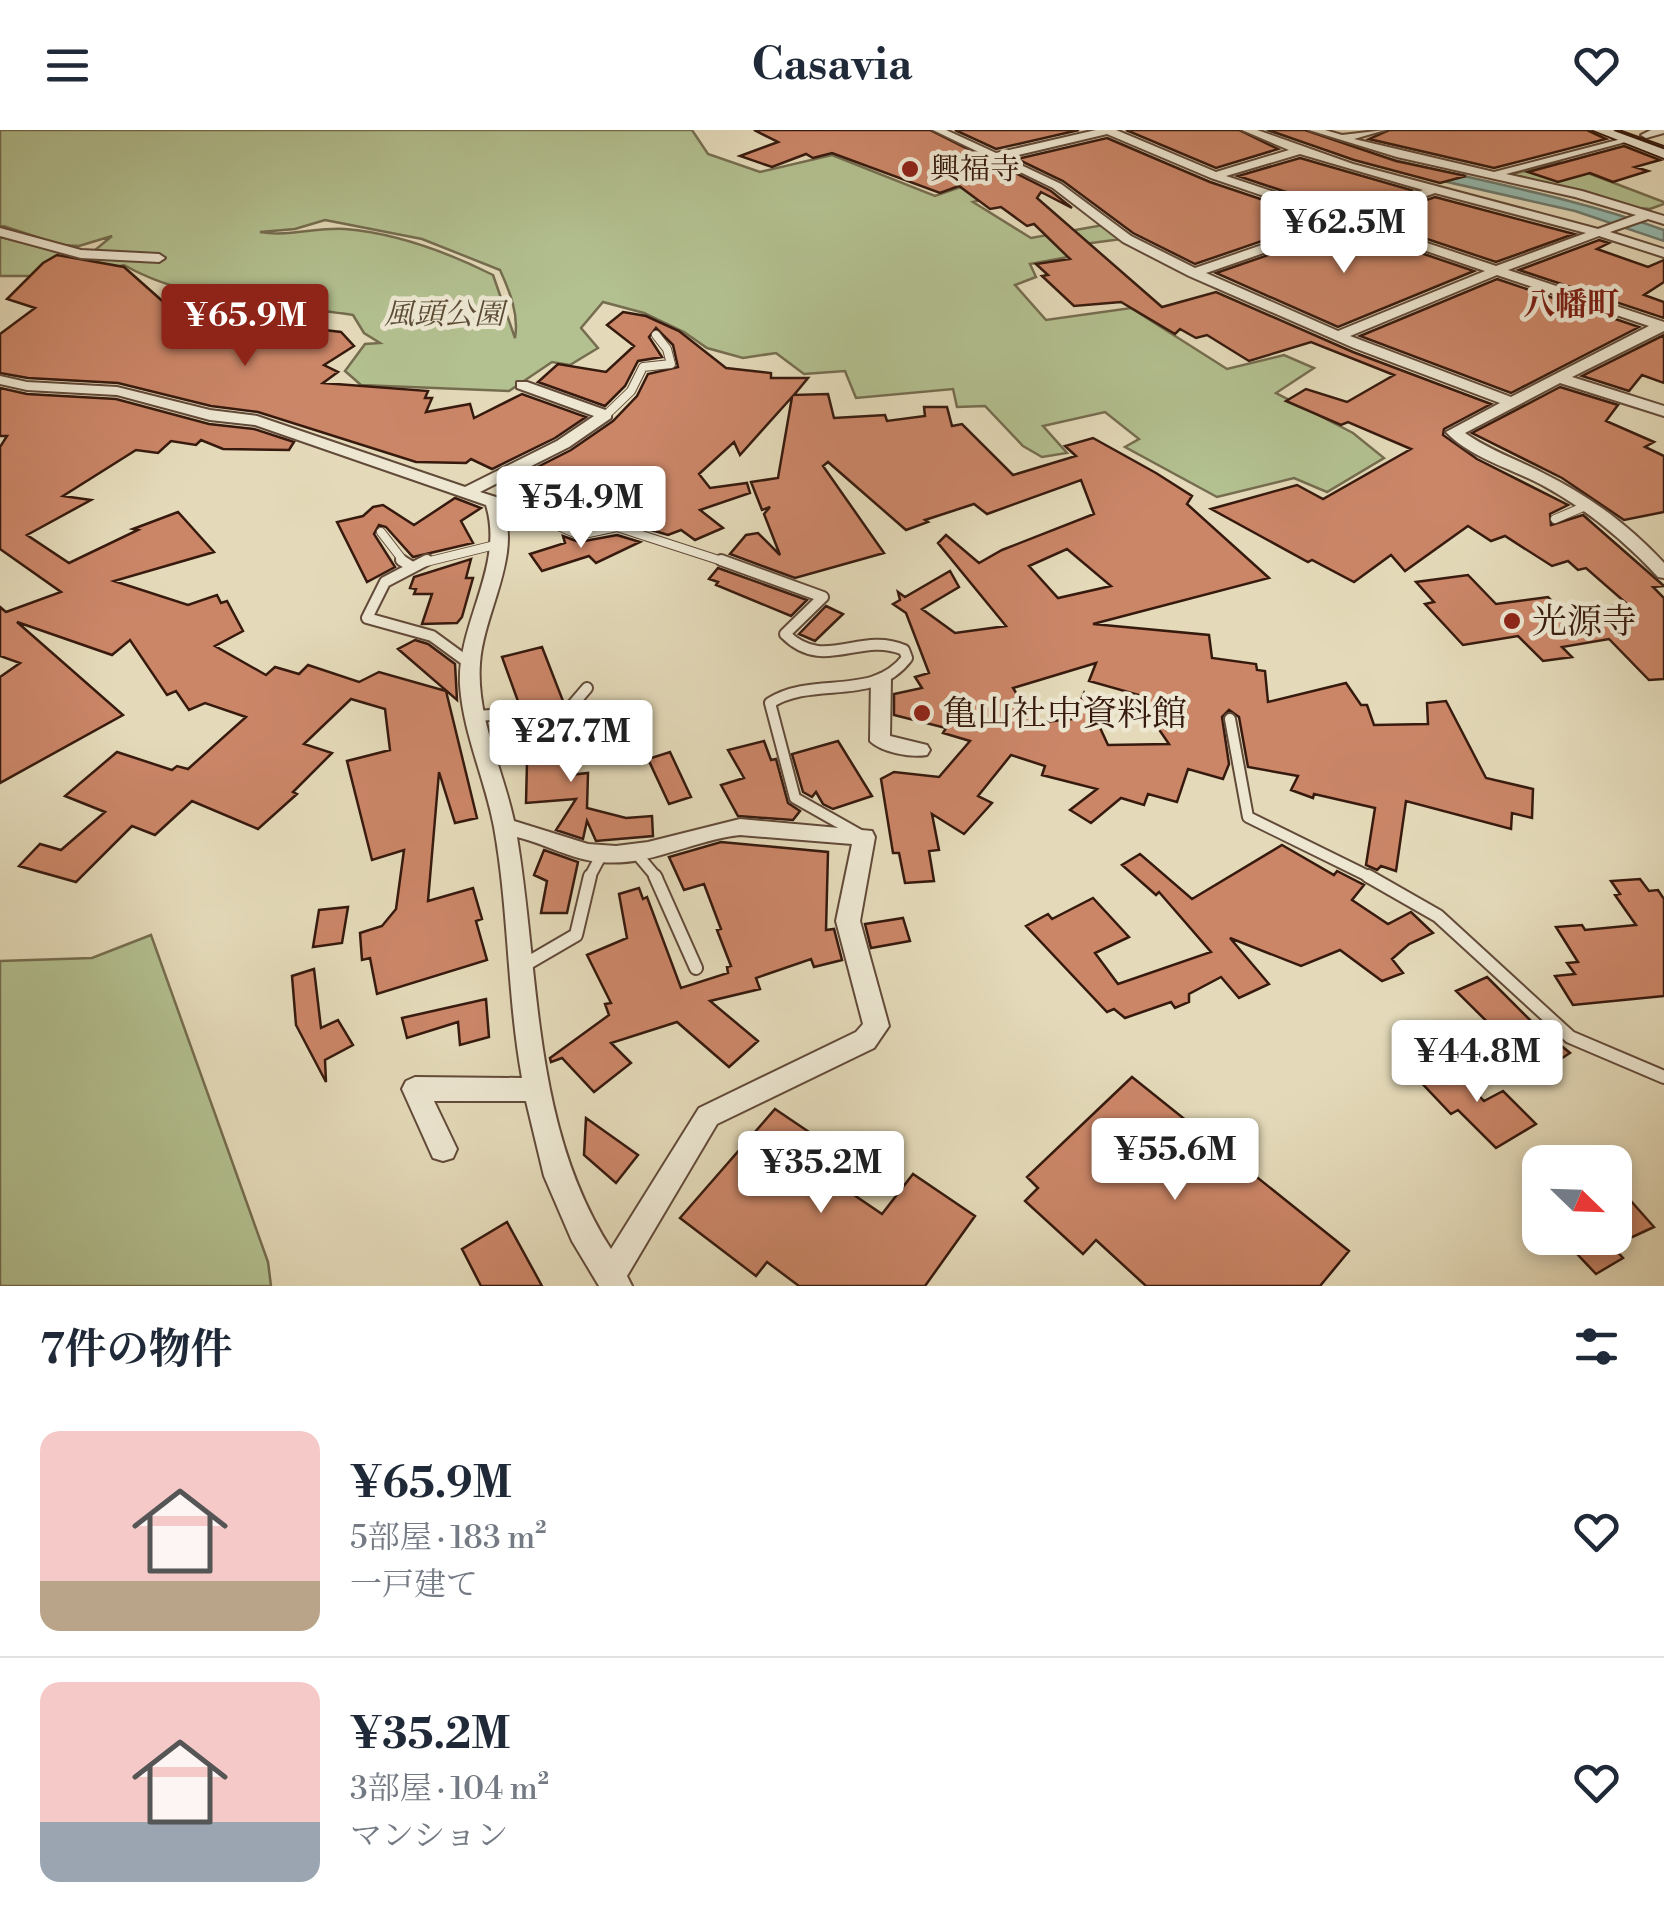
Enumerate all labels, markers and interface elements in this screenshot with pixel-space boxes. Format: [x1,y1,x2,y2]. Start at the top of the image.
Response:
text: Casavia [752,37,912,94]
icon: menu [40,38,95,93]
icon: heart [1569,38,1624,93]
place label: 興福寺 [930,151,1020,189]
marker: 興福寺 [899,158,921,180]
pin: ¥62.5M [1263,191,1425,276]
text: ¥62.5M [1283,203,1405,243]
pin: ¥65.9M [164,284,326,369]
district label: 八幡町 [1523,285,1619,325]
text: ¥65.9M [183,296,307,336]
park label: 風頭公園 [384,296,509,334]
pin: ¥54.9M [500,466,662,551]
text: ¥54.9M [519,478,643,518]
place label: 光源寺 [1532,601,1637,644]
marker: 光源寺 [1501,610,1523,632]
place label: 亀山社中資料館 [942,693,1187,736]
pin: ¥27.7M [490,700,652,785]
marker: 亀山社中資料館 [911,702,933,724]
text: ¥27.7M [512,712,630,752]
pin: ¥44.8M [1396,1020,1558,1105]
text: ¥44.8M [1414,1032,1540,1072]
pin: ¥55.6M [1094,1118,1256,1203]
text: ¥55.6M [1114,1130,1236,1170]
pin: ¥35.2M [740,1131,902,1216]
text: ¥35.2M [760,1143,882,1183]
north arrow [1522,1145,1632,1255]
map controls [1522,1145,1632,1255]
icon: filters [1569,1319,1624,1374]
text: 7件の物件 [40,1324,233,1377]
text: ¥65.9M [350,1458,512,1511]
icon: home [120,1471,240,1591]
icon: heart [1569,1504,1624,1559]
text: 5部屋 · 183 m² [350,1518,546,1558]
text: 一戸建て [350,1565,478,1605]
text: ¥35.2M [350,1709,510,1762]
icon: home [120,1722,240,1842]
icon: heart [1569,1755,1624,1810]
text: 3部屋 · 104 m² [350,1769,549,1809]
text: マンション [350,1816,509,1856]

